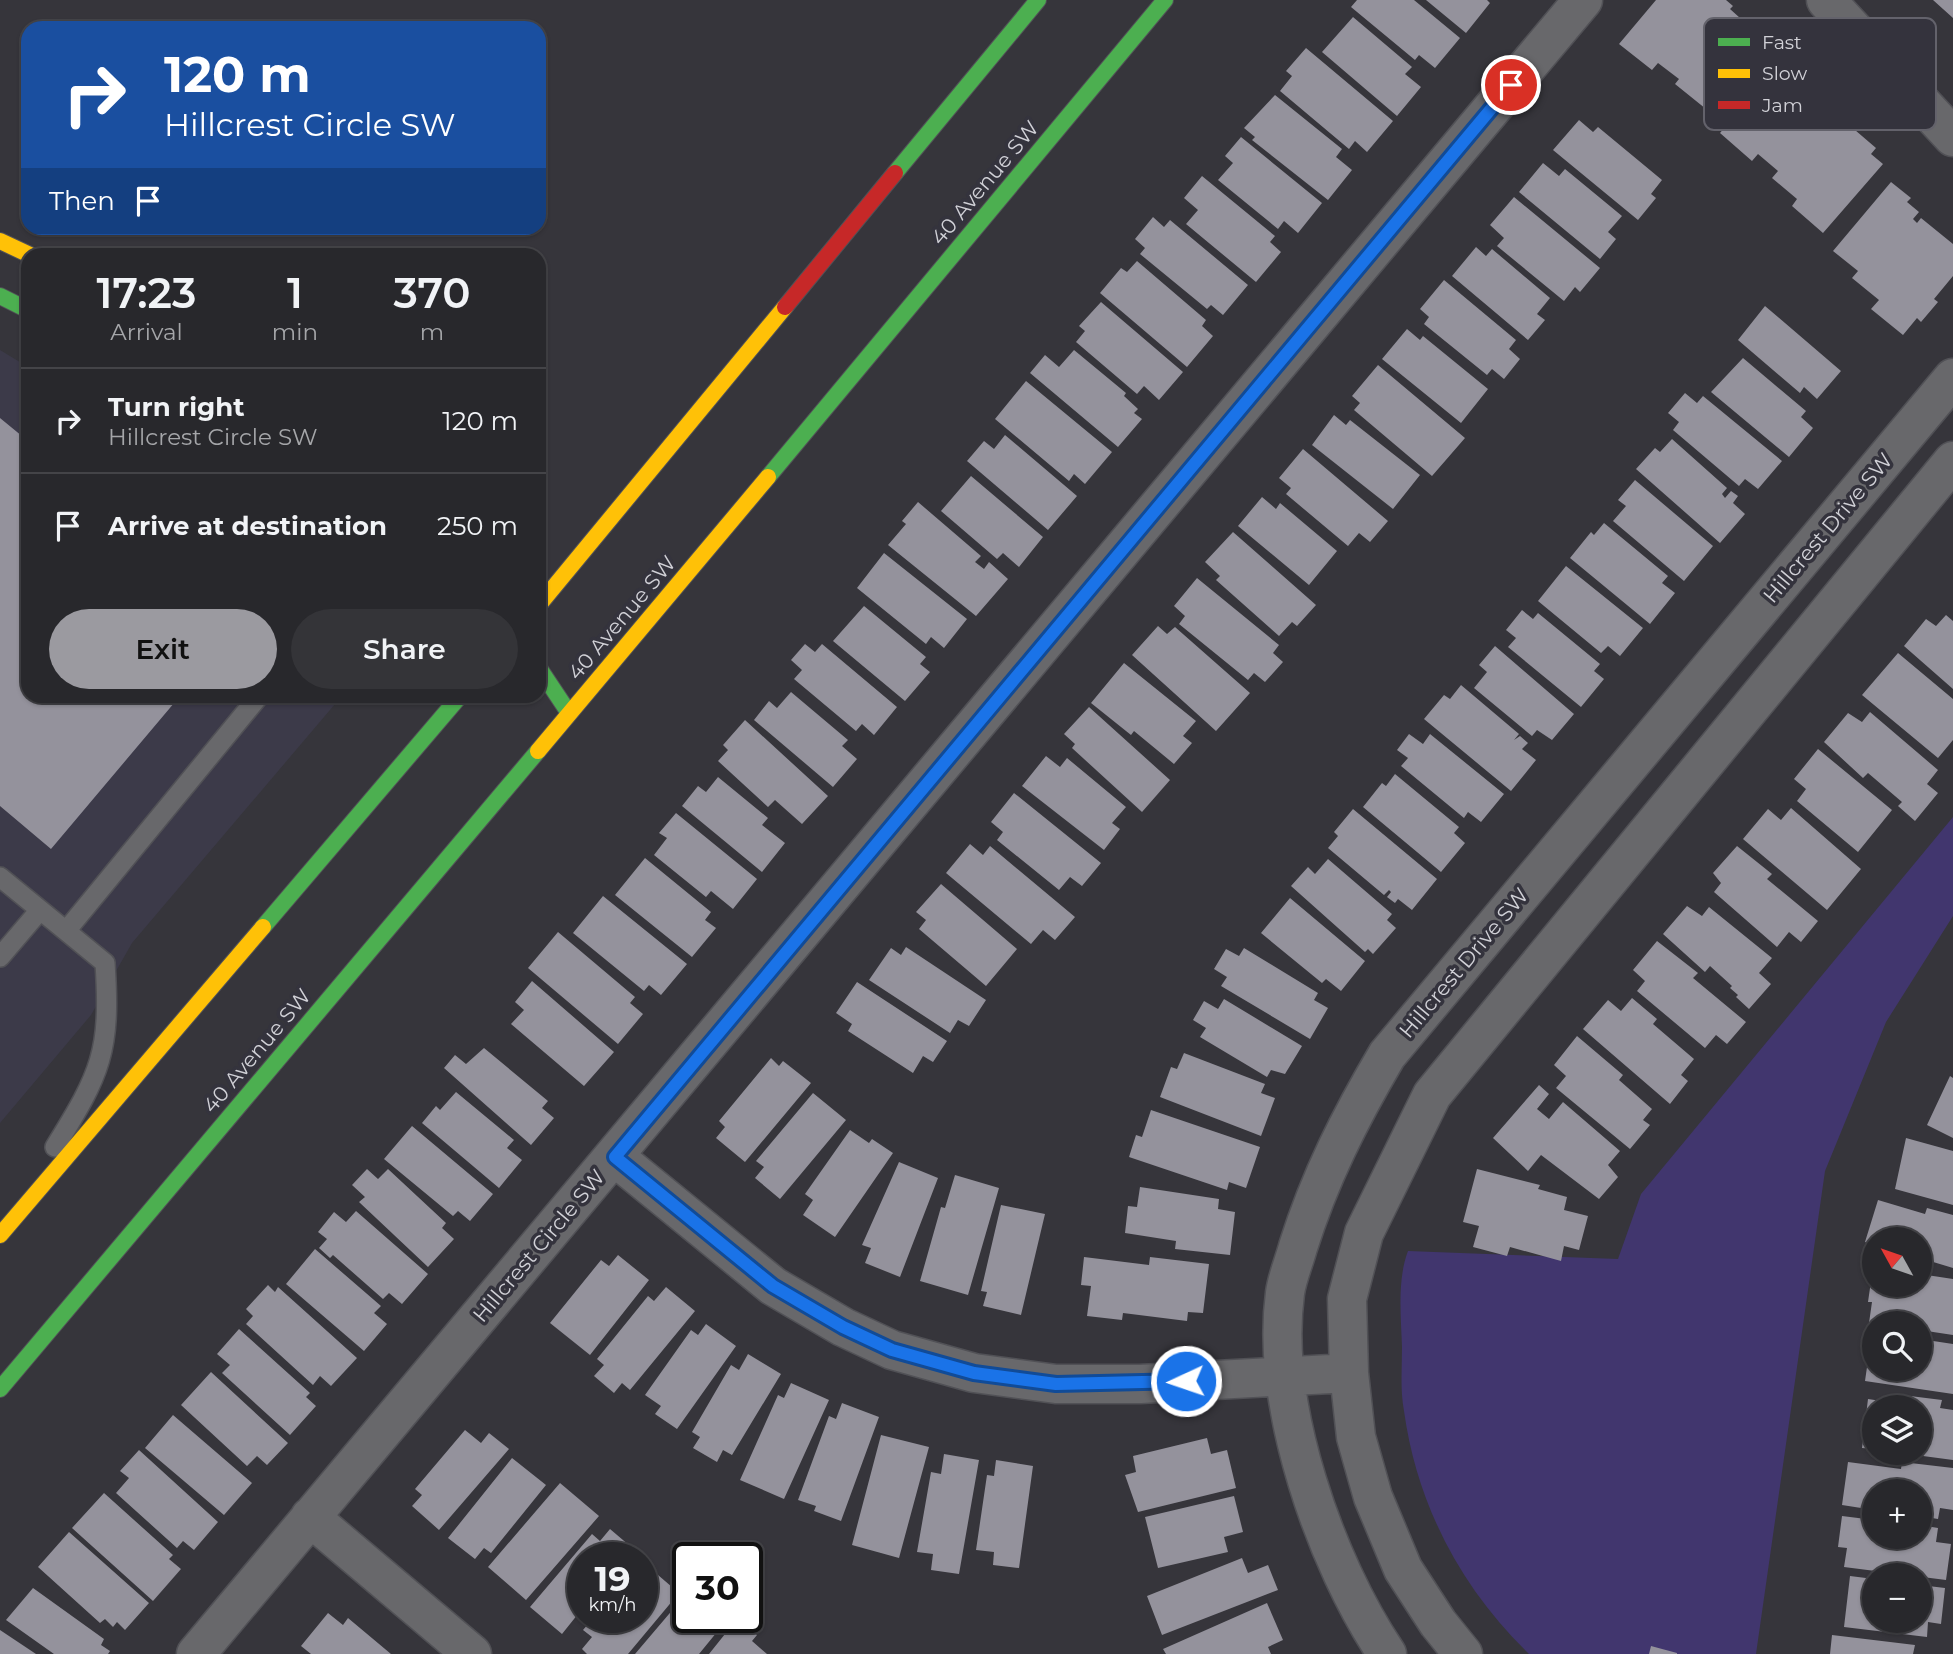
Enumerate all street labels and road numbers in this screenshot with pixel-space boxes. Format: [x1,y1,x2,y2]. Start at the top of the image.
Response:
street label: 40 Avenue SW [925,116,1044,250]
street label: Hillcrest Drive SW [1758,448,1898,608]
street label: 40 Avenue SW [562,551,681,685]
street label: Hillcrest Drive SW [1394,883,1534,1043]
street label: 40 Avenue SW [197,984,316,1118]
street label: Hillcrest Circle SW [468,1164,610,1327]

